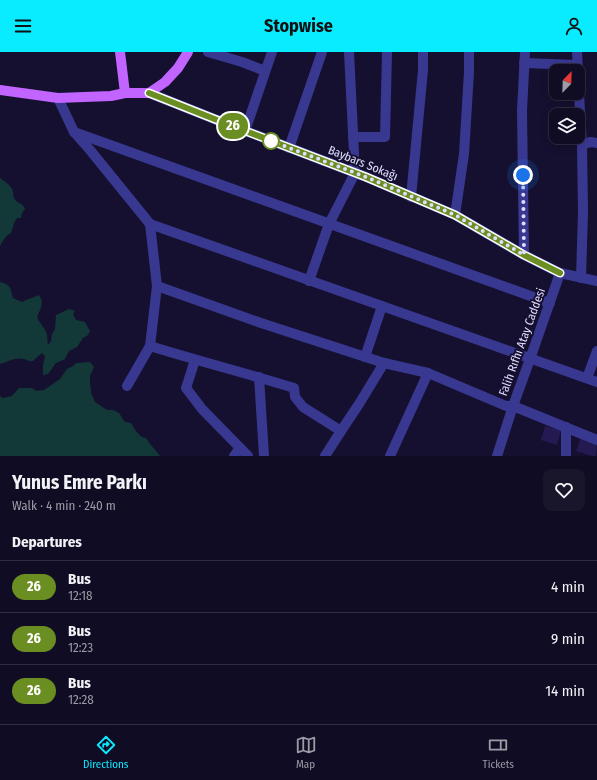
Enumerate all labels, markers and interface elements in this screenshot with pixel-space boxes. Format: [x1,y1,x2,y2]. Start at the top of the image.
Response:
icon: menu [12,15,34,37]
text: Stopwise [264,15,333,37]
icon: person [563,15,585,37]
north arrow [549,64,585,100]
map controls [549,64,585,144]
button: layers [549,108,585,144]
line badge: 26 [215,113,251,139]
text: 26 [226,117,240,134]
unlabelled marker [262,132,280,150]
street label: Baybars Sokağı [326,143,400,183]
your location [513,165,533,185]
street label: Falih Rıfhı Atay Caddesi [496,286,548,398]
button: heart [543,469,585,511]
text: Yunus Emre Parkı [12,471,147,494]
text: Walk · 4 min · 240 m [12,498,116,513]
text: Departures [12,533,82,551]
text: Bus [68,570,91,588]
text: 26 [27,578,41,595]
text: 4 min [551,578,585,596]
text: 12:18 [68,588,93,603]
text: Bus [68,622,91,640]
text: 26 [27,630,41,647]
text: 9 min [551,630,585,648]
text: 12:23 [68,640,93,655]
text: Bus [68,674,91,692]
text: 26 [27,682,41,699]
text: 14 min [545,682,585,700]
text: 12:28 [68,692,94,707]
tab: Directions [83,734,129,771]
tab: Map [295,734,317,771]
tab: Tickets [483,734,514,771]

